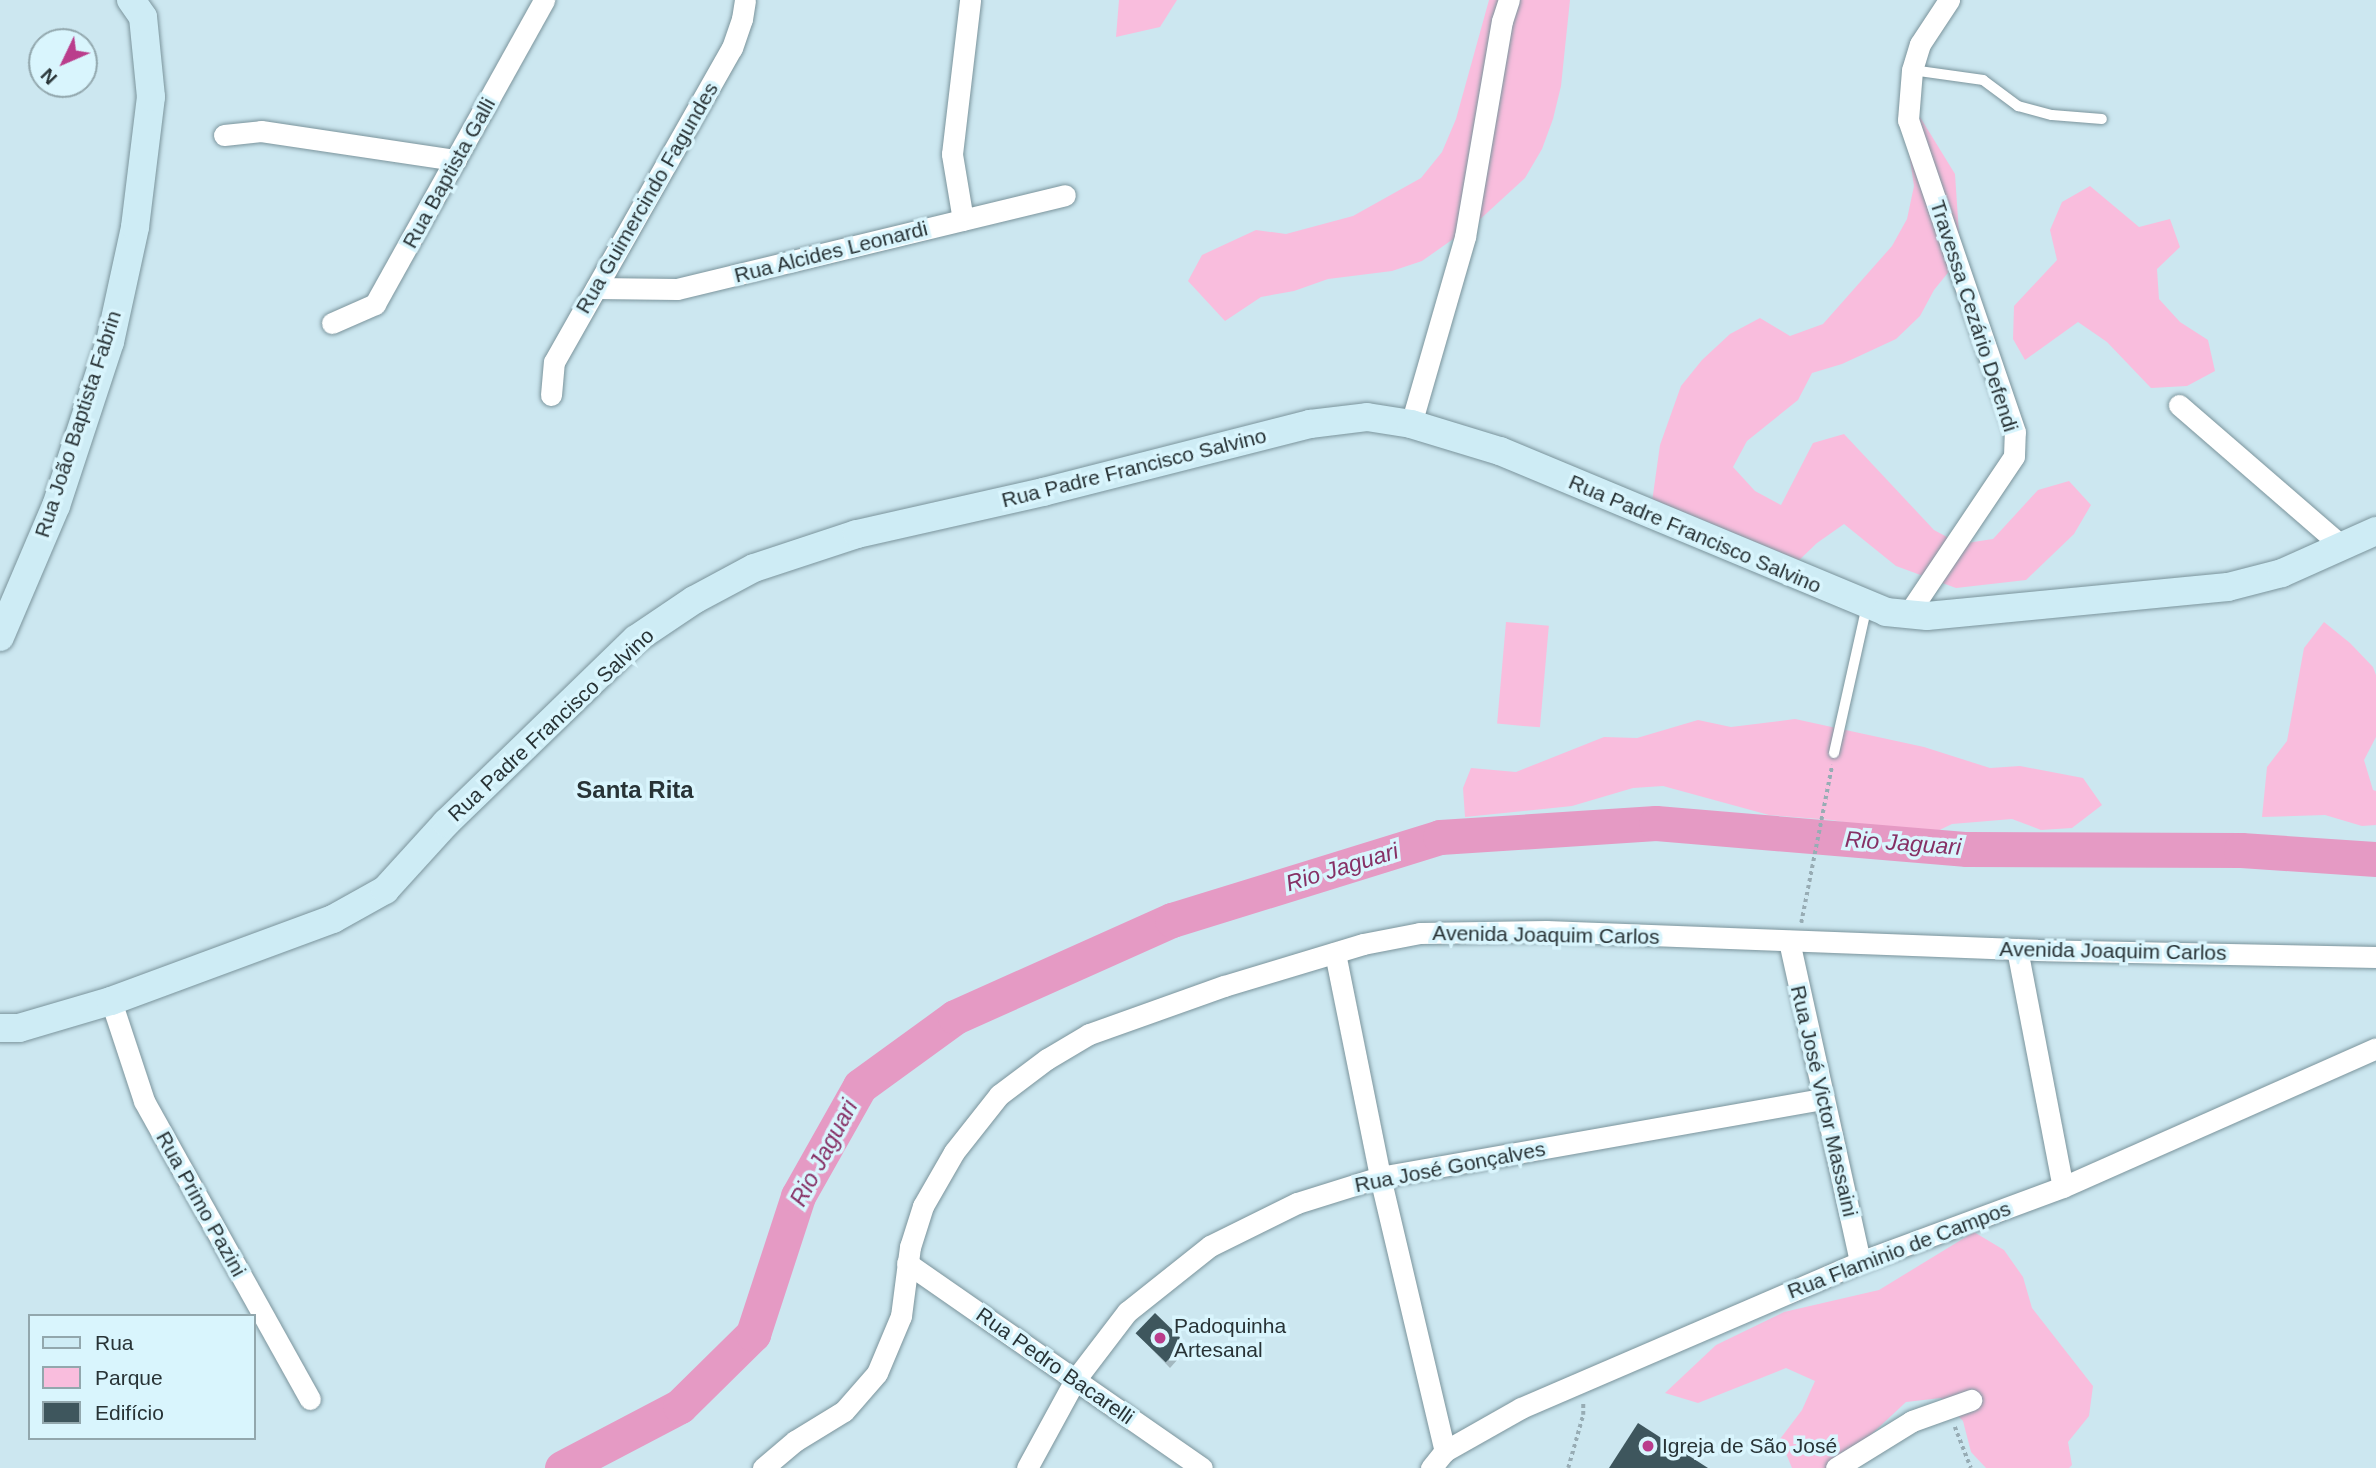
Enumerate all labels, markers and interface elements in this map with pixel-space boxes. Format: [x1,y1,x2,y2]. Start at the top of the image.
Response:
north arrow [28,28,98,98]
text: N [37,64,61,89]
street label: Rua Guimercindo Fagundes [570,78,724,318]
street label: Rua Baptista Galli [397,93,501,253]
street label: Travessa Cezário Defendi [1925,197,2023,435]
street label: Rua Alcides Leonardi [731,216,931,288]
street label: Rua João Baptista Fabrin [29,307,127,541]
street label: Rua Padre Francisco Salvino [999,423,1269,513]
street label: Rua Padre Francisco Salvino [1565,469,1825,599]
street label: Rua Padre Francisco Salvino [443,623,659,827]
district label: Santa Rita [576,776,694,804]
water label: Rio Jaguari [1844,825,1962,861]
water label: Rio Jaguari [1282,837,1402,897]
street label: Avenida Joaquim Carlos [1432,920,1660,950]
street label: Avenida Joaquim Carlos [1999,936,2227,966]
street label: Rua José Victor Massaini [1785,983,1863,1219]
water label: Rio Jaguari [785,1095,863,1211]
street label: Rua Primo Pazini [151,1127,251,1281]
street label: Rua José Gonçalves [1352,1136,1548,1198]
street label: Rua Flaminio de Campos [1784,1196,2014,1304]
street label: Rua Pedro Bacarelli [971,1302,1139,1430]
place label: Padoquinha Artesanal [1174,1313,1286,1363]
legend [28,1314,256,1440]
marker: Padoquinha Artesanal [1152,1330,1168,1346]
text: Rua [95,1331,134,1354]
text: Parque [95,1366,163,1389]
text: Edifício [95,1401,164,1424]
place label: Igreja de São José [1662,1433,1837,1459]
marker: Igreja de São José [1640,1438,1656,1454]

